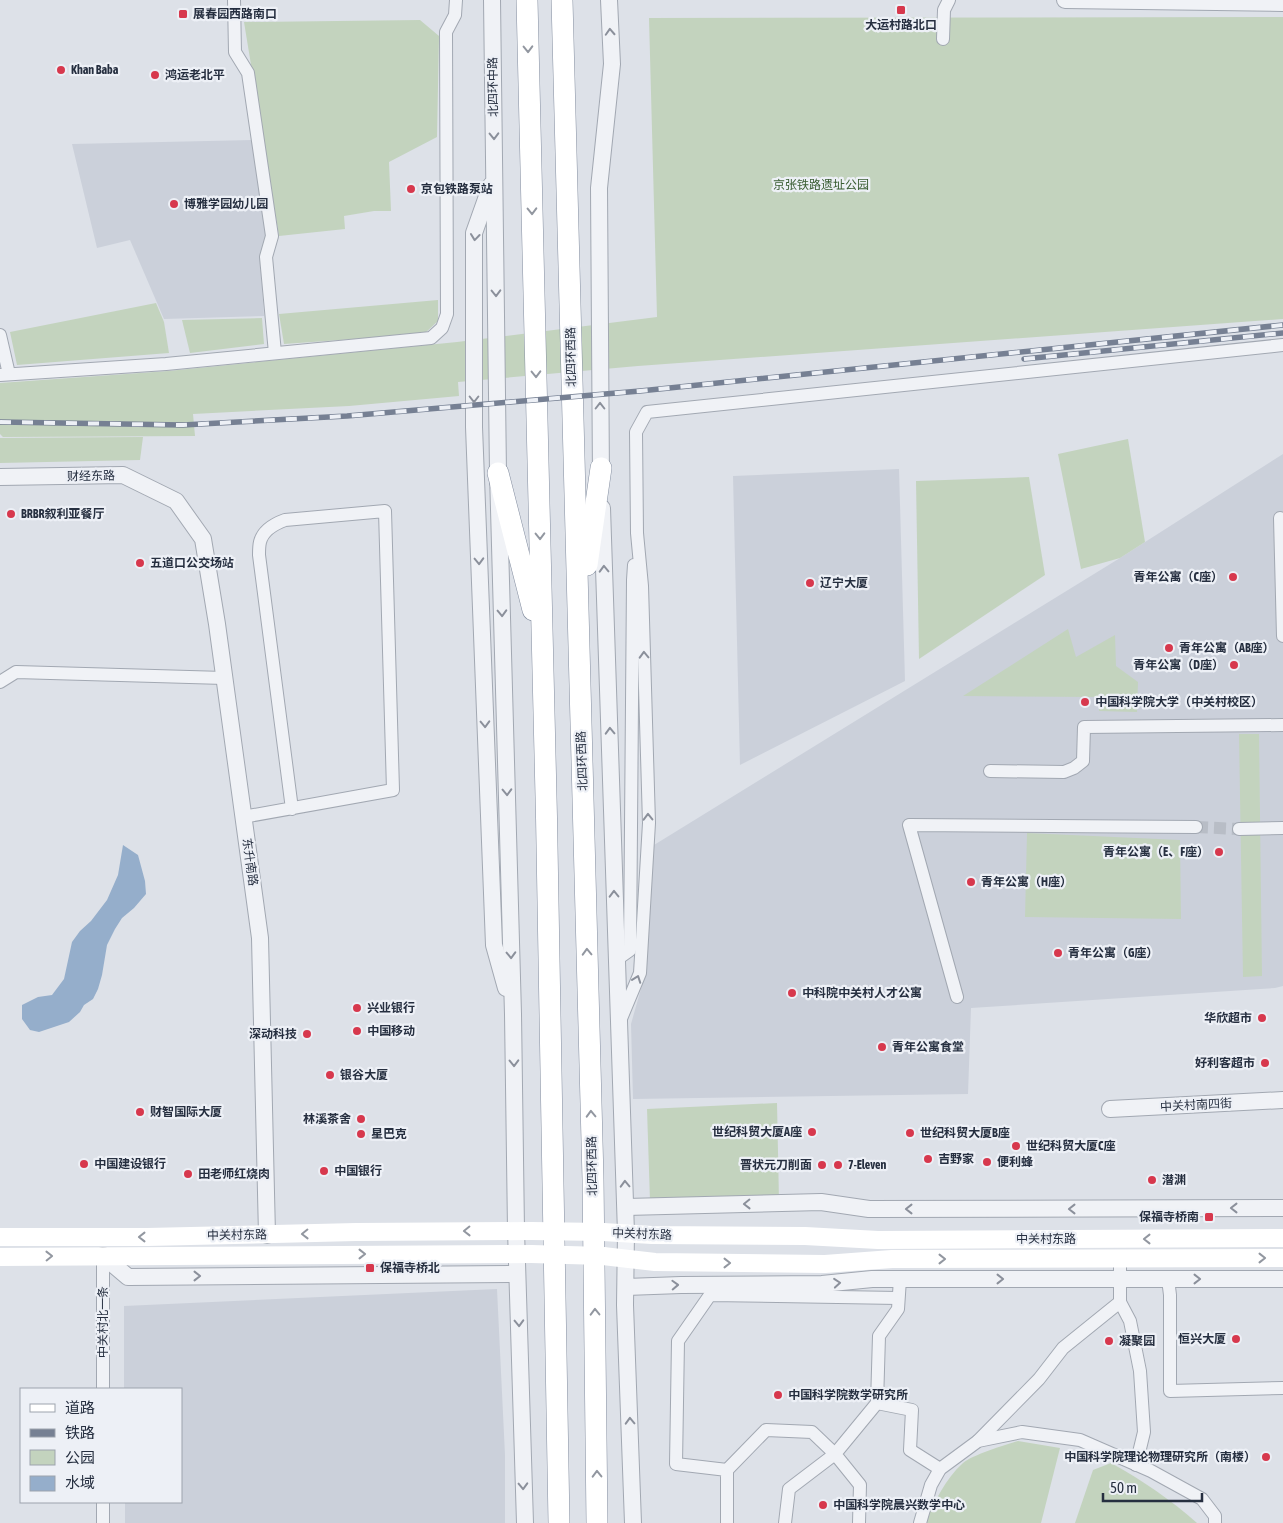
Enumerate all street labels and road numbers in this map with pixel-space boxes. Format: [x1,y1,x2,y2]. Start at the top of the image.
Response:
street label: 北四环中路 [485,57,501,117]
street label: 北四环西路 [563,327,579,387]
street label: 财经东路 [67,469,115,483]
street label: 北四环西路 [574,731,590,791]
street label: 东升南路 [240,837,260,887]
street label: 中关村南四街 [1160,1096,1232,1114]
street label: 北四环西路 [584,1136,600,1196]
street label: 中关村东路 [612,1226,672,1242]
street label: 中关村东路 [207,1227,267,1243]
street label: 中关村东路 [1016,1232,1076,1246]
street label: 中关村北一条 [96,1286,110,1358]

